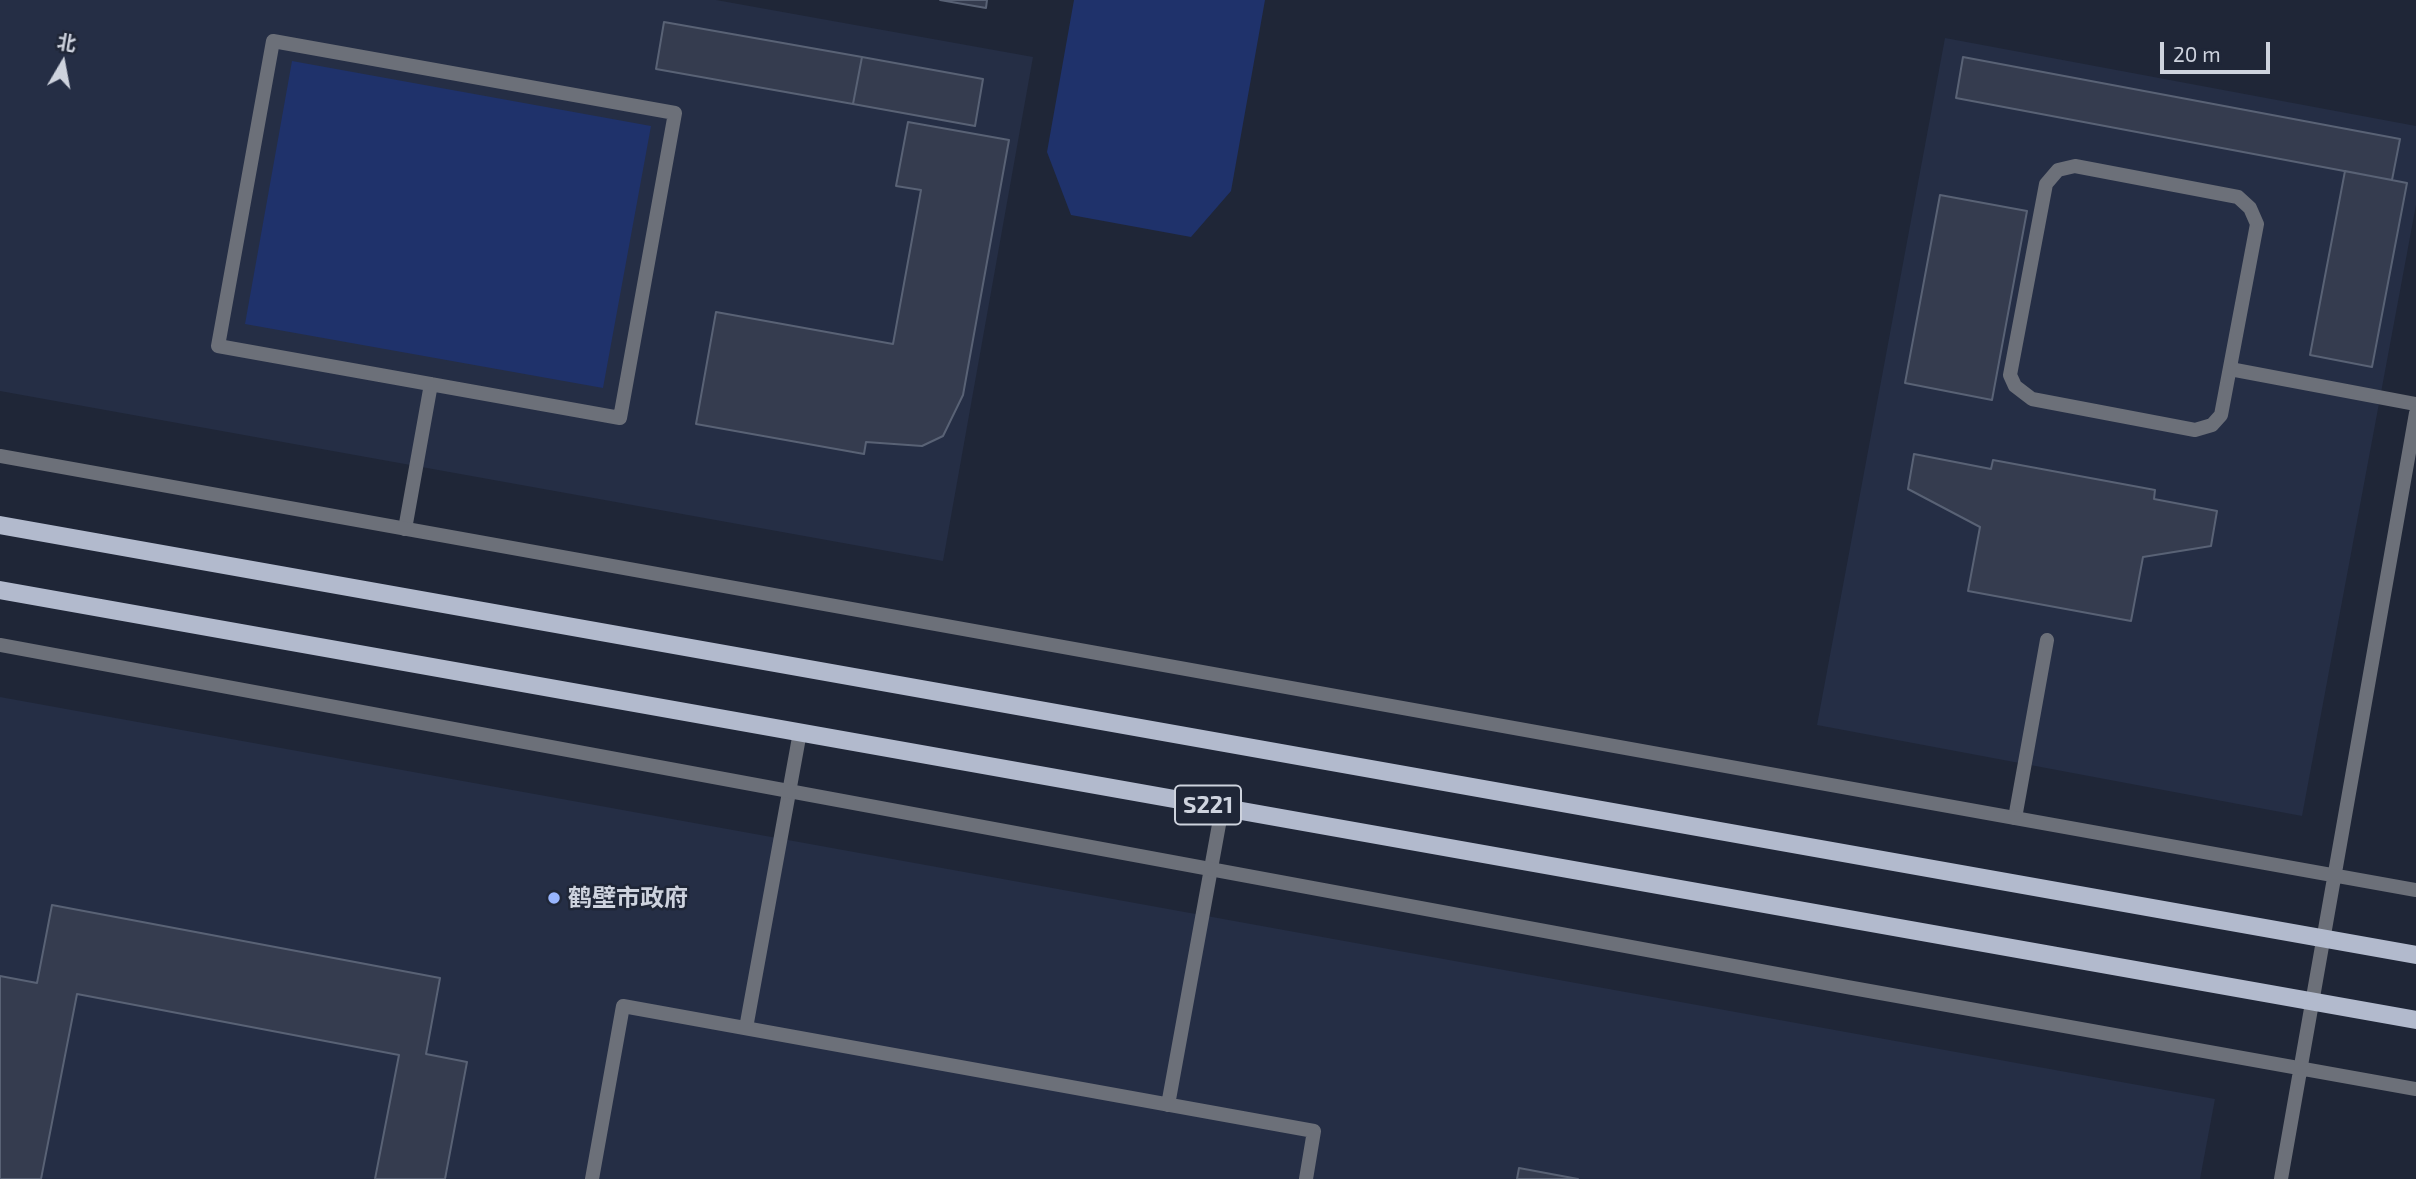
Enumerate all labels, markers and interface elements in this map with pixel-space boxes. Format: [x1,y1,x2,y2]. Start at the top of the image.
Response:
north arrow [28,28,98,98]
scale bar [2164,28,2274,72]
text: 北 [55,29,78,55]
text: 20 m [2173,41,2221,66]
road number: S221 [1175,786,1241,824]
place label: 鹤壁市政府 [568,884,688,912]
marker: 鹤壁市政府 [546,890,562,906]

